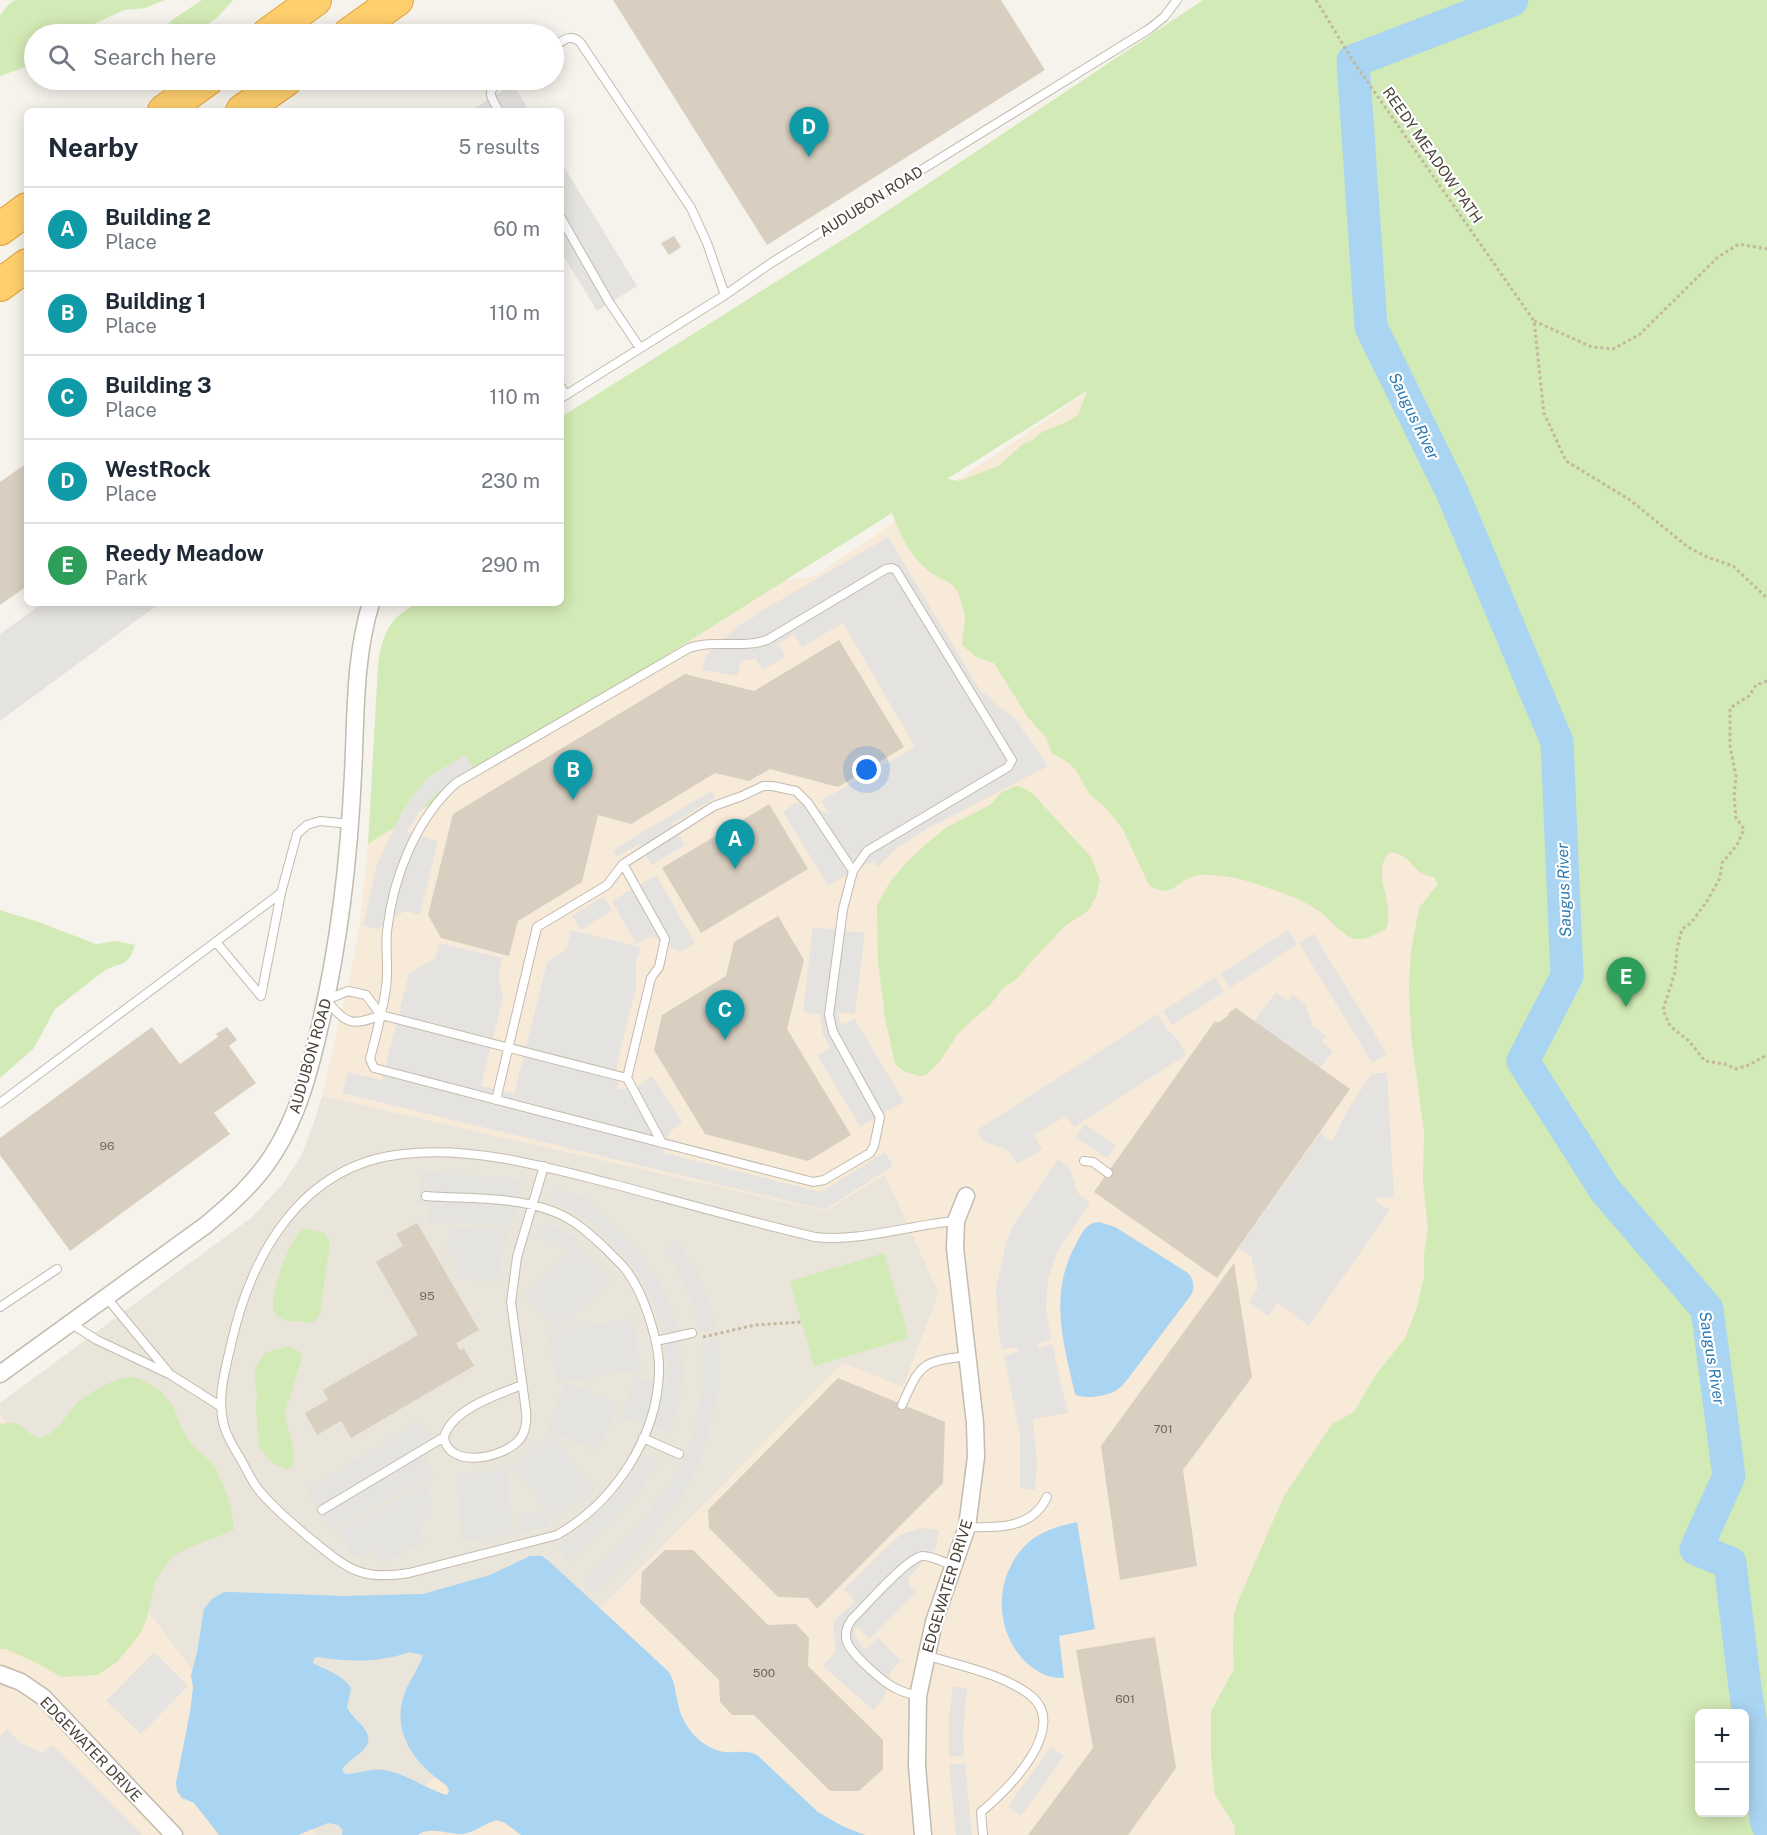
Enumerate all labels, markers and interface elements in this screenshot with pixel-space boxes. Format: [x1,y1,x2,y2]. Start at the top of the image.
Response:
search box [24,24,564,90]
icon: search [45,41,78,74]
text: Search here [93,44,217,70]
street label: REEDY MEADOW PATH [1380,84,1486,226]
pin: D [790,108,828,157]
text: Nearby [48,132,138,163]
text: 5 results [458,135,540,159]
street label: AUDUBON ROAD [816,162,926,240]
text: Building 2 [105,204,211,230]
text: A [60,217,75,241]
text: 60 m [493,217,540,241]
text: Place [105,230,157,254]
text: Building 1 [105,288,206,314]
text: B [61,301,74,325]
text: 110 m [489,301,540,325]
text: Place [105,314,157,338]
water label: Saugus River [1385,369,1444,463]
text: Building 3 [105,372,212,398]
text: C [60,385,75,409]
text: 110 m [489,385,540,409]
text: Place [105,398,157,422]
text: WestRock [105,456,211,482]
text: D [60,469,75,493]
text: 230 m [481,469,540,493]
text: Place [105,482,157,506]
text: Reedy Meadow [105,540,264,566]
text: E [61,553,74,577]
text: 290 m [481,553,540,577]
text: Park [105,566,148,590]
pin: B [554,750,592,800]
your location [852,755,881,784]
pin: A [716,820,754,869]
water label: Saugus River [1553,842,1575,937]
pin: E [1606,958,1646,1007]
pin: C [706,990,744,1040]
street label: AUDUBON ROAD [285,996,335,1116]
house number: 96 [100,1139,114,1153]
house number: 95 [419,1289,435,1303]
water label: Saugus River [1695,1310,1729,1407]
house number: 701 [1153,1422,1173,1436]
street label: EDGEWATER DRIVE [919,1517,975,1655]
house number: 500 [753,1666,775,1680]
house number: 601 [1115,1692,1135,1706]
street label: EDGEWATER DRIVE [37,1693,145,1805]
map controls [1695,1709,1749,1817]
button: + [1695,1709,1749,1763]
button: − [1695,1763,1749,1817]

